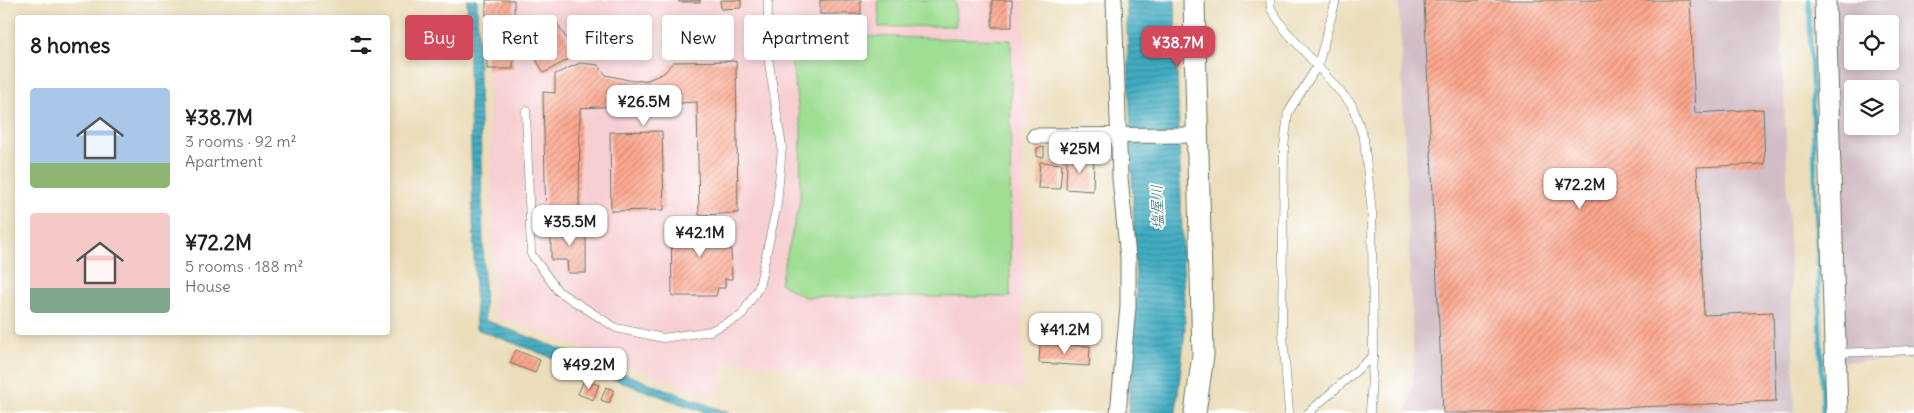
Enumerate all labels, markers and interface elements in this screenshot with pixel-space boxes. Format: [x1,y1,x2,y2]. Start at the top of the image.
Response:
chip: Buy [405,15,473,60]
chip: Rent [483,15,557,60]
chip: Filters [567,15,652,60]
chip: New [662,15,734,60]
chip: Apartment [744,15,867,60]
map controls [1844,15,1899,135]
button: locate [1844,15,1899,70]
pin: ¥38.7M [1137,26,1219,68]
icon: filters [347,31,375,59]
text: 8 homes [30,32,110,59]
text: ¥38.7M [1152,32,1204,52]
button: layers [1844,80,1899,135]
pin: ¥26.5M [603,84,685,127]
text: ¥26.5M [618,91,670,111]
text: ¥38.7M [185,104,253,131]
icon: home [70,108,130,168]
text: 3 rooms · 92 m² [185,131,297,151]
pin: ¥25M [1050,132,1110,174]
text: ¥25M [1060,138,1100,158]
text: Apartment [185,151,263,171]
pin: ¥72.2M [1539,168,1621,210]
text: ¥72.2M [1554,174,1606,194]
water label: 塩屋川 [1147,184,1167,230]
pin: ¥35.5M [529,204,611,247]
text: ¥35.5M [543,211,597,231]
pin: ¥42.1M [659,216,741,258]
text: ¥42.1M [675,222,725,242]
text: ¥72.2M [185,229,252,256]
icon: home [70,233,130,293]
text: 5 rooms · 188 m² [185,256,303,276]
text: House [185,276,231,296]
pin: ¥41.2M [1024,312,1106,355]
text: ¥41.2M [1040,319,1090,339]
pin: ¥49.2M [548,348,630,390]
text: ¥49.2M [563,354,615,374]

